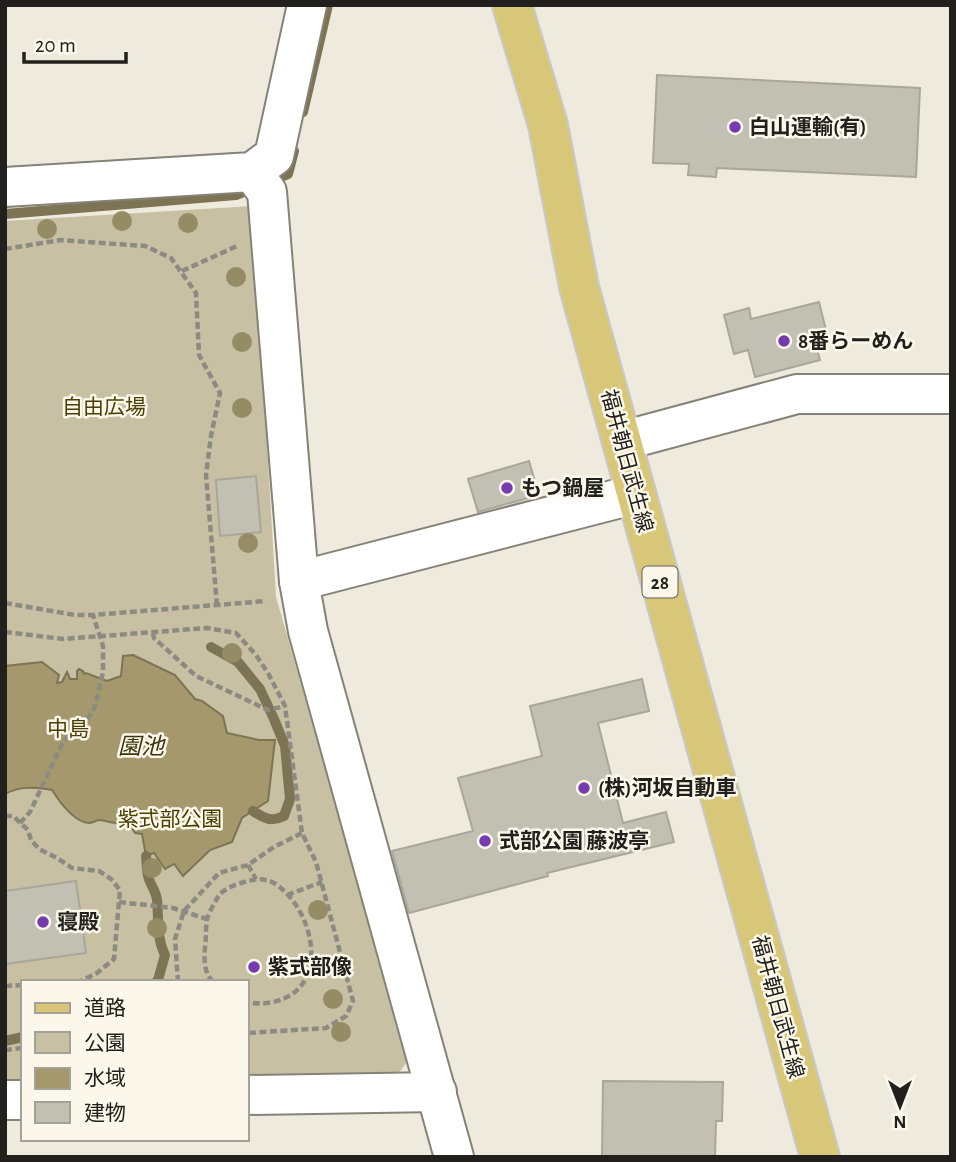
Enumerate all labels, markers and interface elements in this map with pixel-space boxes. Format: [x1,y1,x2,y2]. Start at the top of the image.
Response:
scale bar [24,21,126,65]
text: 20 m [35,35,76,56]
place label: 白山運輸(有) [749,115,867,138]
marker: 白山運輸(有) [727,119,743,135]
place label: 8番らーめん [798,330,913,352]
marker: 8番らーめん [776,333,792,349]
street label: 福井朝日武生線 [597,387,657,535]
park label: 自由広場 [62,396,146,418]
place label: もつ鍋屋 [521,477,604,499]
marker: もつ鍋屋 [499,480,515,496]
road number: 28 [642,566,678,597]
park label: 中島 [47,718,89,740]
water label: 園池 [118,734,166,759]
place label: (株)河坂自動車 [598,777,737,799]
marker: (株)河坂自動車 [576,780,592,796]
park label: 紫式部公園 [118,808,223,830]
place label: 式部公園 藤波亭 [499,829,649,852]
marker: 式部公園 藤波亭 [477,833,493,849]
place label: 寝殿 [57,911,99,933]
marker: 寝殿 [35,914,51,930]
street label: 福井朝日武生線 [748,933,808,1081]
place label: 紫式部像 [268,955,352,978]
marker: 紫式部像 [246,959,262,975]
legend [21,980,248,1141]
text: 道路 [84,997,126,1019]
text: 公園 [84,1033,126,1054]
text: 水域 [84,1067,126,1089]
north arrow [865,1071,935,1141]
text: 建物 [84,1102,126,1124]
text: N [893,1112,907,1131]

